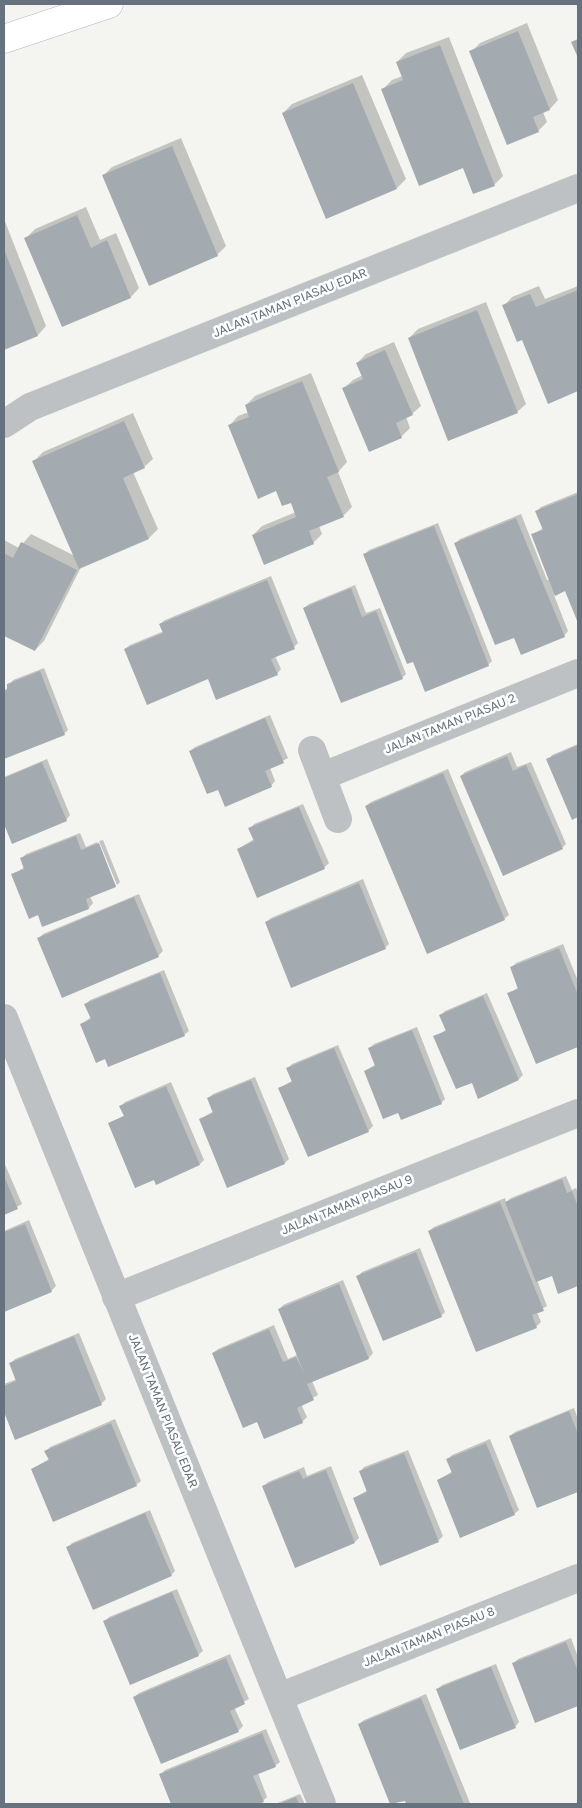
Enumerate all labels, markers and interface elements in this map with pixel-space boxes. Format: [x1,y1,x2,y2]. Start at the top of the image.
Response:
street label: JALAN TAMAN PIASAU EDAR [211,265,369,341]
street label: JALAN TAMAN PIASAU 2 [382,691,518,757]
street label: JALAN TAMAN PIASAU 9 [279,1172,415,1238]
street label: JALAN TAMAN PIASAU EDAR [125,1332,201,1490]
street label: JALAN TAMAN PIASAU 8 [361,1604,497,1670]

